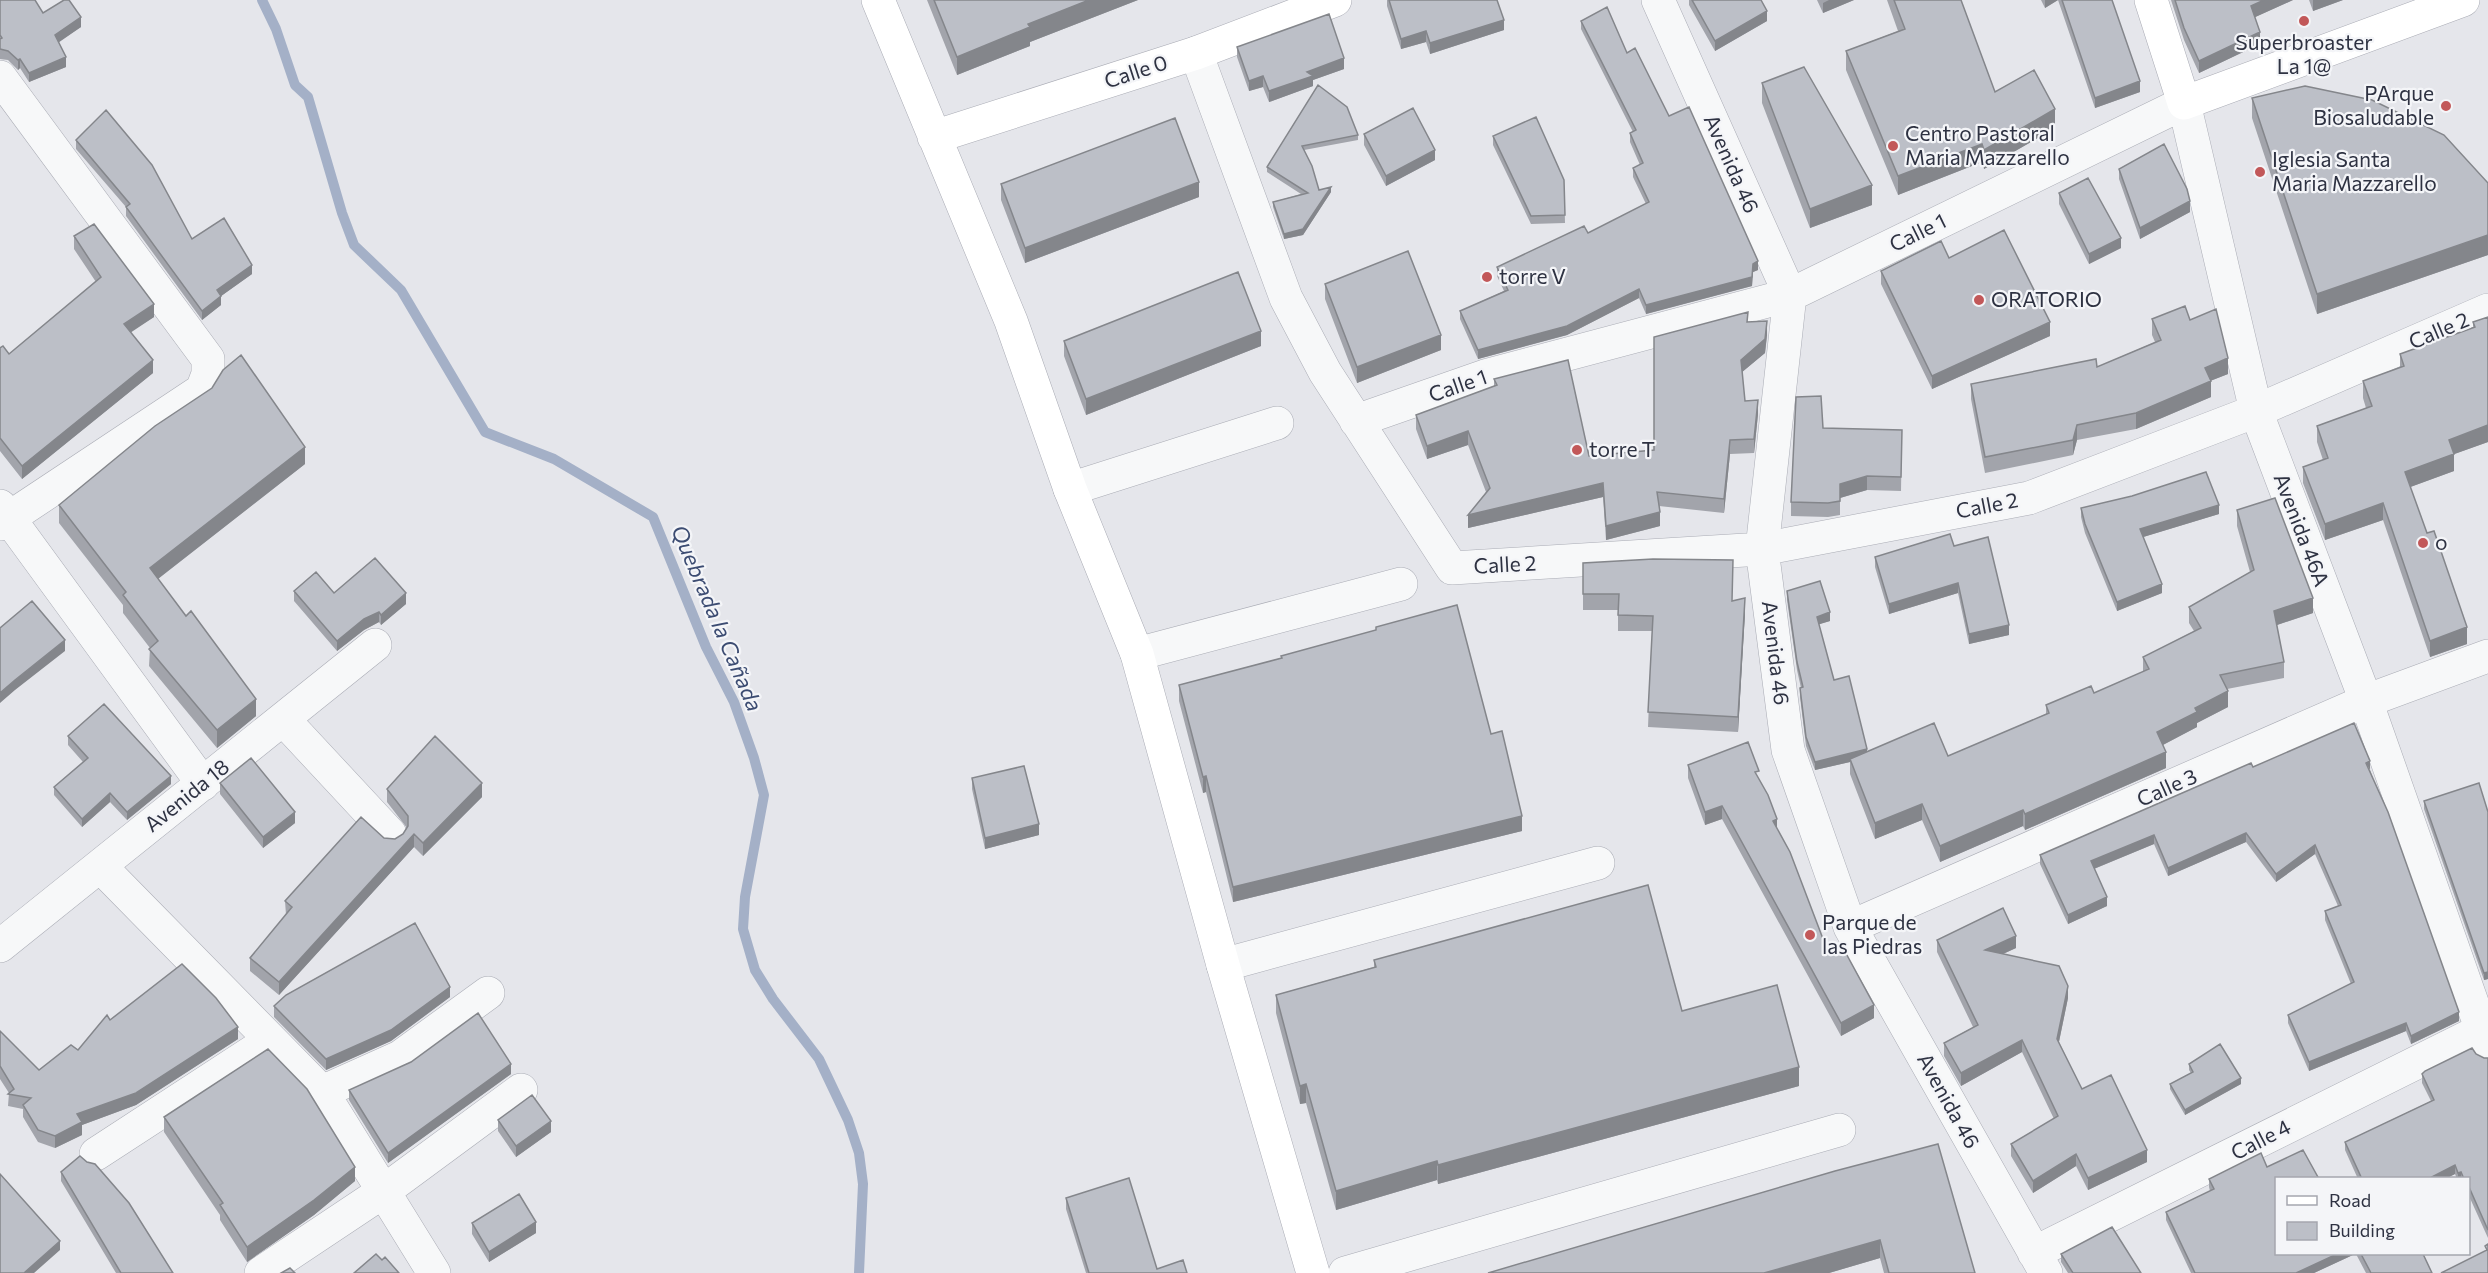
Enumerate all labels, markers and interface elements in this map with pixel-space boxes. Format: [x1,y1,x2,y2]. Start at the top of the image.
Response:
marker: Superbroaster La 1@ [2297,14,2311,28]
place label: Superbroaster La 1@ [2235,29,2373,78]
street label: Calle 0 [1101,49,1170,92]
place label: PArque Biosaludable [2313,80,2434,129]
marker: PArque Biosaludable [2439,99,2453,113]
street label: Avenida 46 [1700,110,1765,216]
place label: Centro Pastoral Maria Mazzarello [1905,120,2070,169]
marker: Centro Pastoral Maria Mazzarello [1886,139,1900,153]
place label: Iglesia Santa Maria Mazzarello [2272,146,2437,195]
marker: Iglesia Santa Maria Mazzarello [2253,165,2267,179]
street label: Calle 1 [1885,207,1950,256]
place label: torre V [1499,263,1566,288]
marker: torre V [1480,270,1494,284]
place label: ORATORIO [1991,286,2102,311]
marker: ORATORIO [1972,293,1986,307]
street label: Calle 2 [2405,306,2472,353]
street label: Calle 1 [1425,363,1490,406]
place label: torre T [1589,436,1655,461]
marker: torre T [1570,443,1584,457]
street label: Avenida 46A [2269,469,2335,590]
street label: Calle 2 [1954,486,2020,523]
water label: Quebrada la Cañada [666,521,769,715]
place label: o [2435,529,2448,554]
marker: o [2416,536,2430,550]
street label: Calle 2 [1473,549,1537,578]
street label: Avenida 46 [1758,599,1795,706]
street label: Avenida 18 [139,753,233,836]
street label: Calle 3 [2132,762,2200,811]
place label: Parque de las Piedras [1822,909,1922,958]
marker: Parque de las Piedras [1803,928,1817,942]
street label: Avenida 46 [1913,1048,1986,1152]
street label: Calle 4 [2226,1113,2295,1164]
legend [2275,1177,2470,1255]
text: Road [2329,1189,2371,1211]
text: Building [2329,1219,2395,1241]

